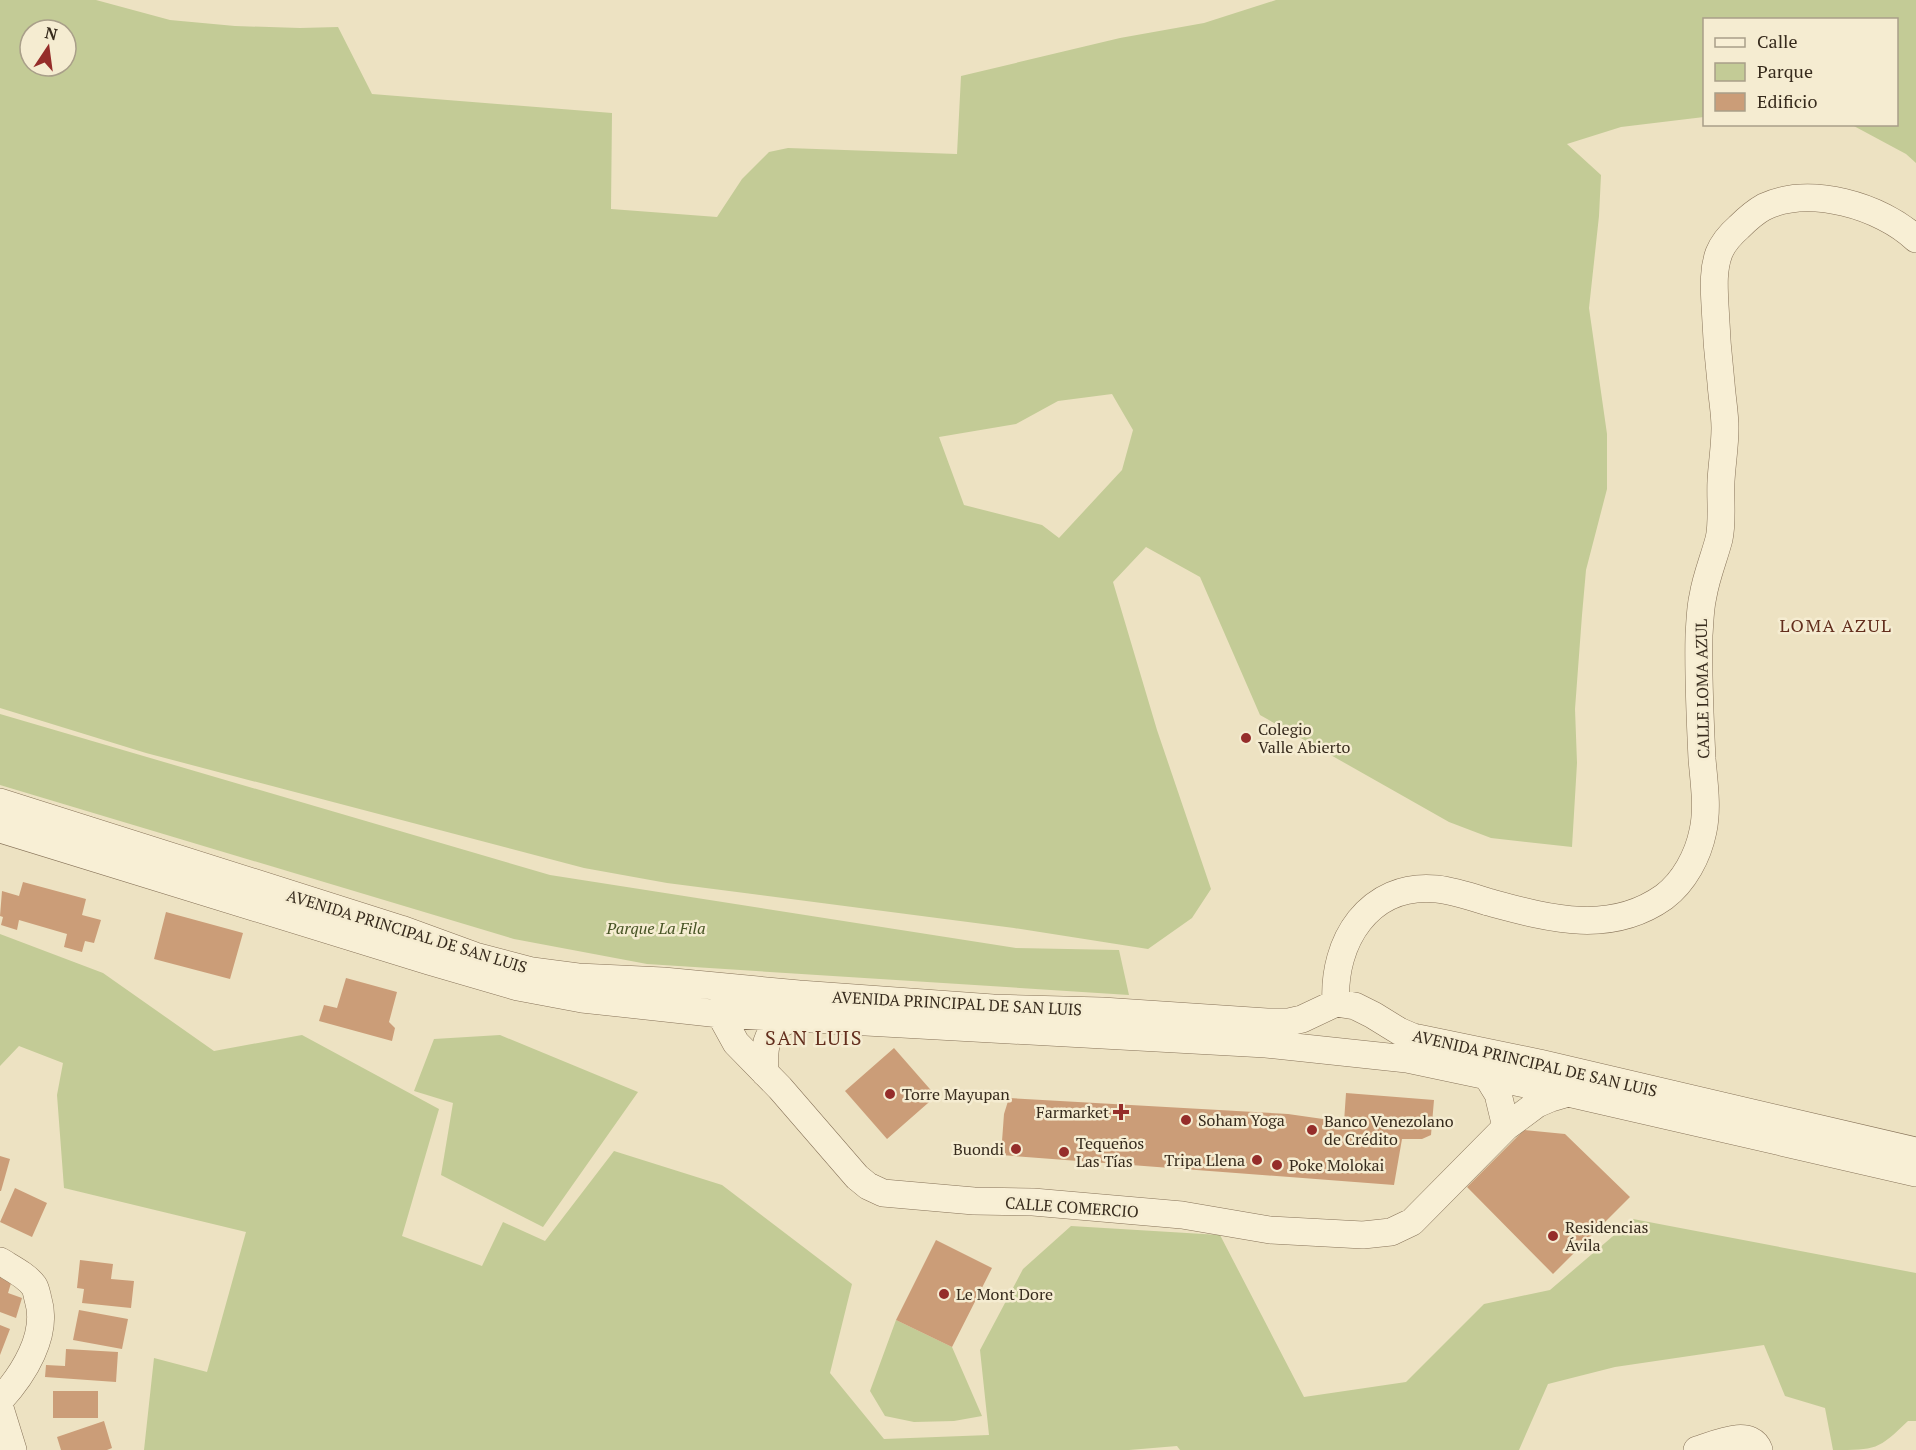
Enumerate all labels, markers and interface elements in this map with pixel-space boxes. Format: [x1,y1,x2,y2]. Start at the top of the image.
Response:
north arrow [18,18,78,78]
legend [1703,18,1898,126]
text: N [43,21,60,45]
text: Calle [1757,29,1798,53]
text: Parque [1757,59,1813,83]
text: Edificio [1757,89,1817,113]
district label: LOMA AZUL [1780,613,1892,637]
street label: CALLE LOMA AZUL [1690,619,1714,759]
place label: Colegio Valle Abierto [1258,718,1351,758]
marker: Colegio Valle Abierto [1239,731,1253,745]
street label: AVENIDA PRINCIPAL DE SAN LUIS [284,884,530,978]
park label: Parque La Fila [606,917,706,939]
street label: AVENIDA PRINCIPAL DE SAN LUIS [831,985,1083,1021]
district label: SAN LUIS [765,1024,863,1051]
street label: AVENIDA PRINCIPAL DE SAN LUIS [1411,1024,1659,1102]
place label: Torre Mayupan [902,1083,1010,1105]
marker: Torre Mayupan [883,1087,897,1101]
place label: Farmarket [1036,1101,1109,1123]
marker: Farmarket [1114,1105,1128,1119]
place label: Soham Yoga [1198,1109,1285,1131]
place label: Banco Venezolano de Crédito [1324,1110,1454,1150]
marker: Soham Yoga [1179,1113,1193,1127]
marker: Banco Venezolano de Crédito [1305,1123,1319,1137]
place label: Tequeños Las Tías [1076,1132,1144,1172]
place label: Buondi [953,1138,1004,1160]
marker: Buondi [1009,1142,1023,1156]
marker: Tequeños Las Tías [1057,1145,1071,1159]
place label: Tripa Llena [1164,1149,1245,1171]
marker: Tripa Llena [1250,1153,1264,1167]
place label: Poke Molokai [1289,1154,1385,1176]
marker: Poke Molokai [1270,1158,1284,1172]
street label: CALLE COMERCIO [1004,1191,1140,1223]
place label: Residencias Ávila [1565,1216,1648,1256]
marker: Residencias Ávila [1546,1229,1560,1243]
place label: Le Mont Dore [956,1283,1053,1305]
marker: Le Mont Dore [937,1287,951,1301]

